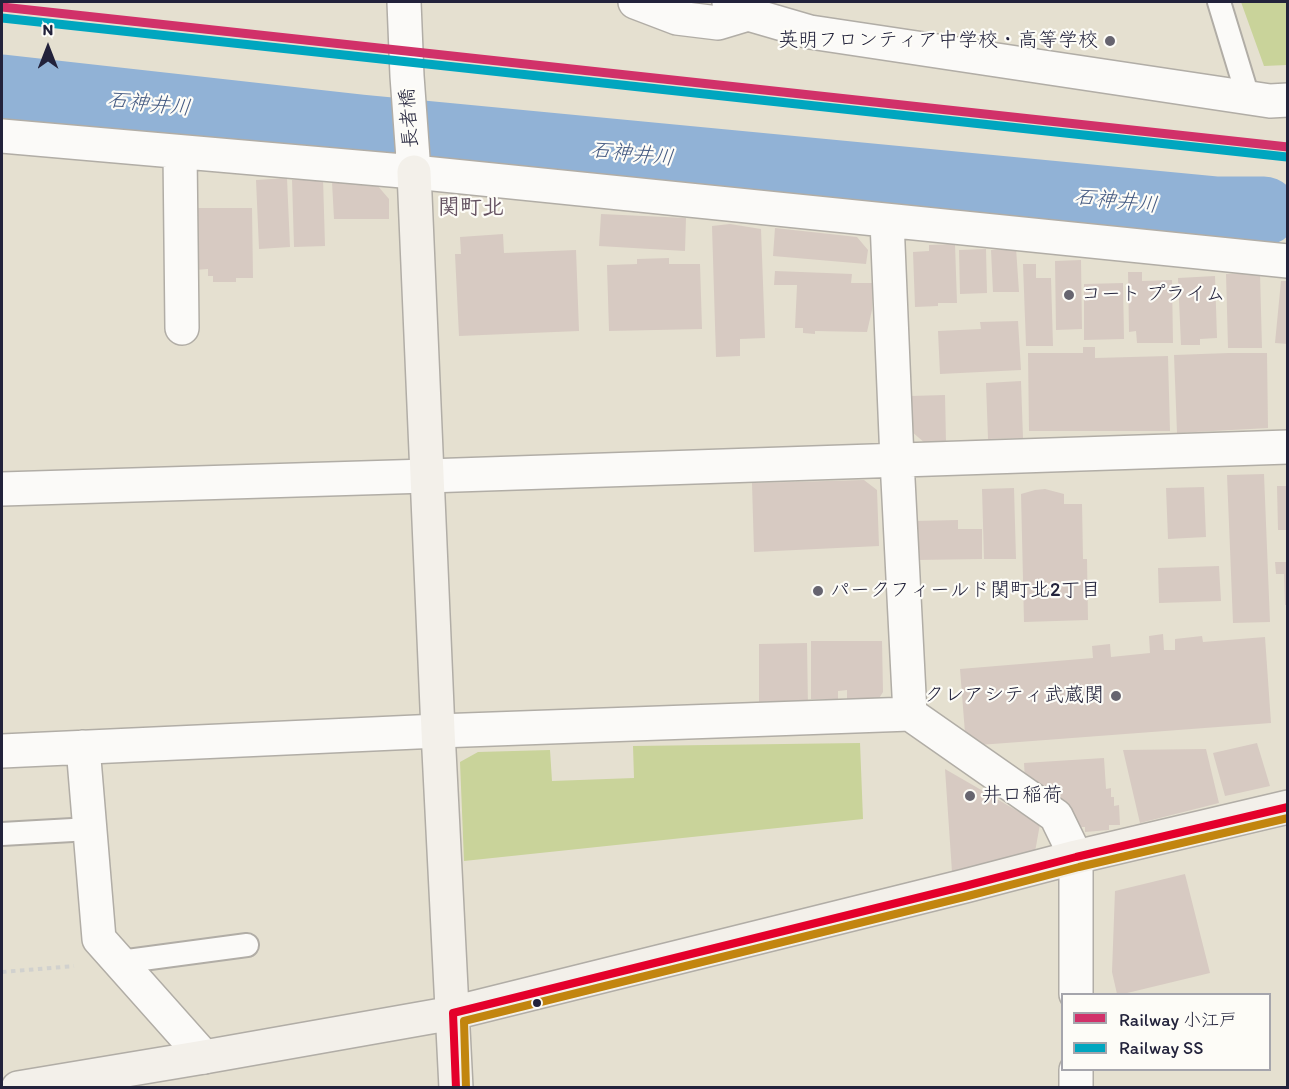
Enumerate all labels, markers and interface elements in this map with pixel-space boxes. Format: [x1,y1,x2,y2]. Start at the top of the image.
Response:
north arrow [18,18,78,78]
text: N [43,20,53,39]
place label: 英明フロンティア中学校・高等学校 [778,29,1098,53]
marker: 英明フロンティア中学校・高等学校 [1103,34,1117,48]
street label: 長者橋 [396,87,424,149]
water label: 石神井川 [106,88,192,122]
water label: 石神井川 [589,138,675,172]
water label: 石神井川 [1073,185,1159,219]
district label: 関町北 [438,195,504,221]
place label: コート プライム [1081,283,1225,307]
marker: コート プライム [1062,288,1076,302]
place label: パークフィールド関町北2丁目 [830,579,1101,603]
marker: パークフィールド関町北2丁目 [811,584,825,598]
place label: クレアシティ武蔵関 [924,684,1104,708]
marker: クレアシティ武蔵関 [1109,689,1123,703]
place label: 井口稲荷 [982,784,1062,808]
marker: 井口稲荷 [963,789,977,803]
legend [1061,993,1271,1071]
unlabelled marker [531,997,543,1009]
text: Railway 小江戸 [1119,1009,1237,1031]
text: Railway SS [1119,1037,1203,1059]

